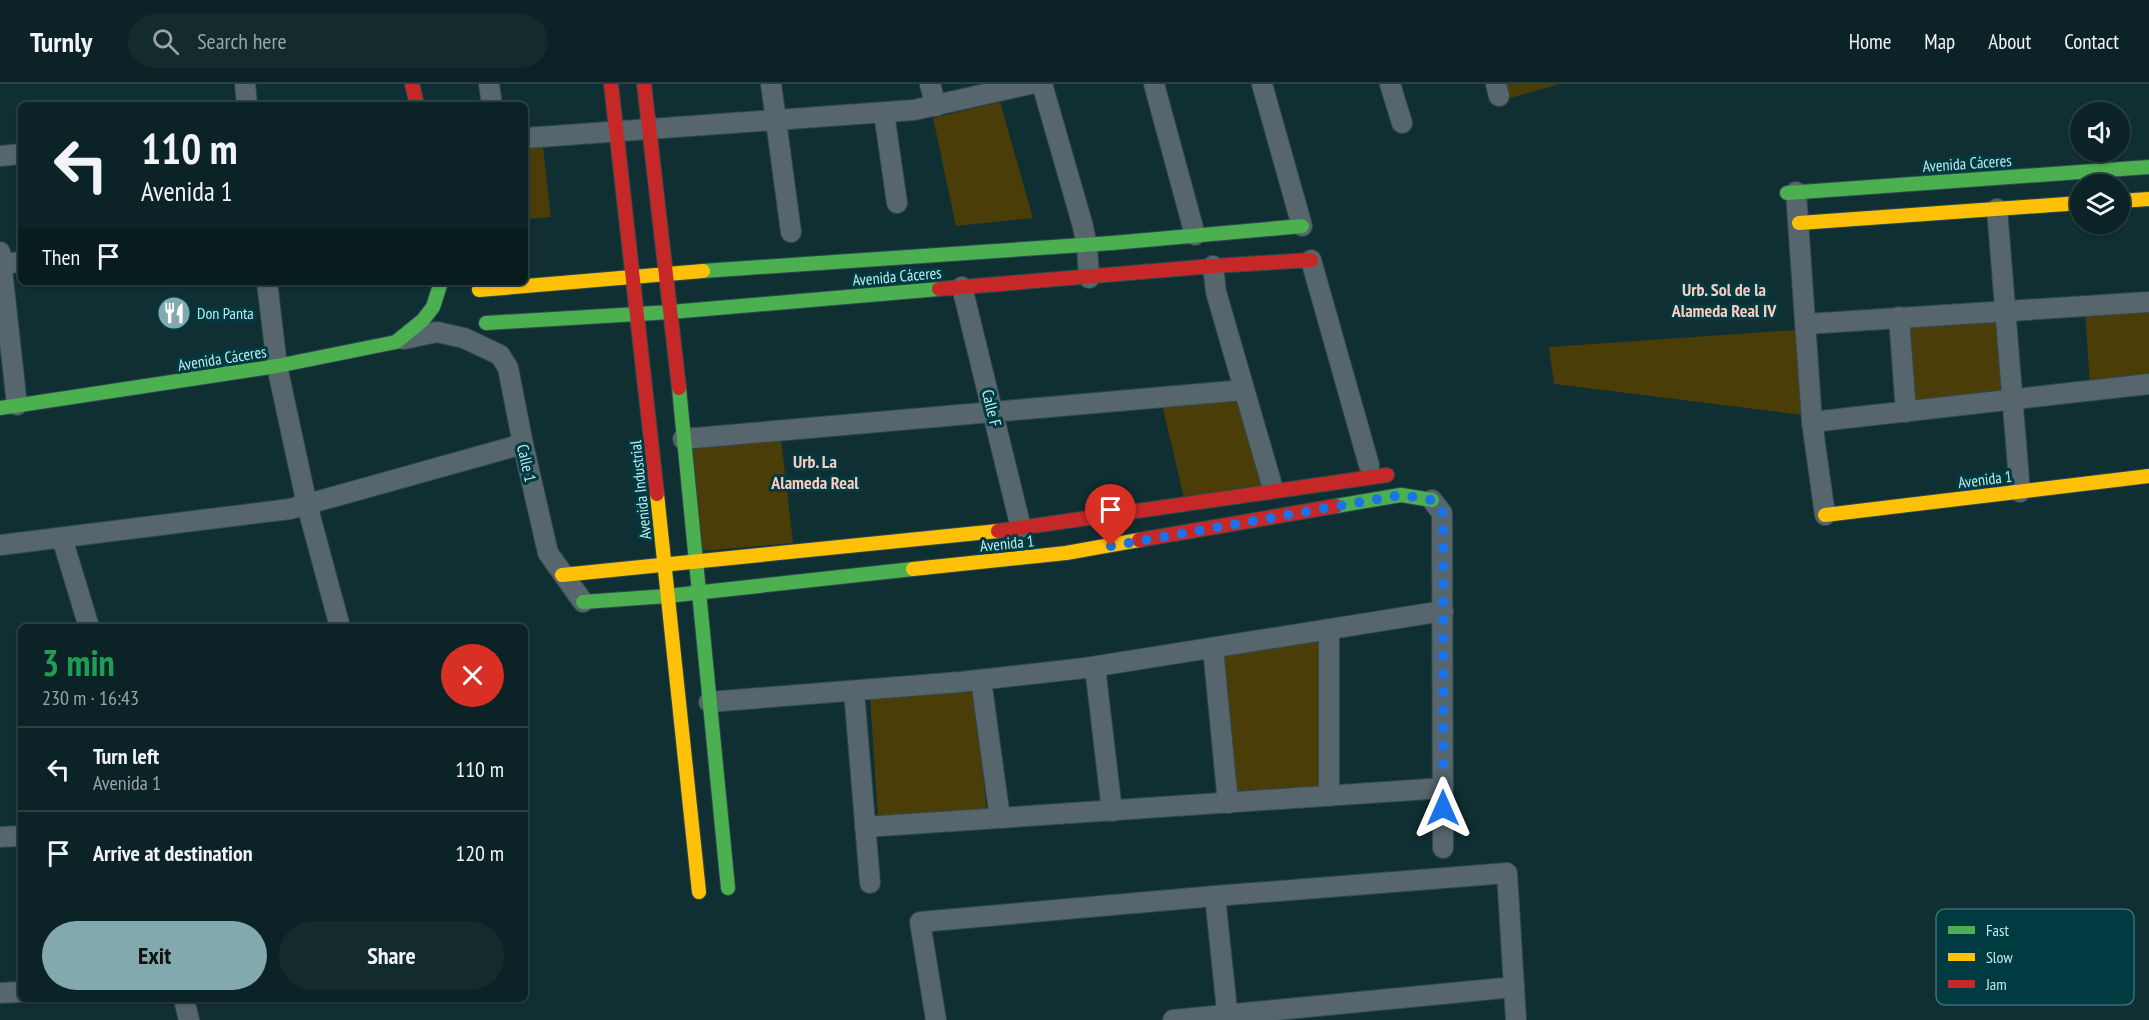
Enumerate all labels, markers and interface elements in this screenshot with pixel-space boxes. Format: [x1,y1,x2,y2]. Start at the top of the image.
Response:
search box [128,14,548,68]
text: Turnly [30,23,92,60]
icon: search [149,25,182,58]
text: Search here [197,27,287,55]
text: Home [1849,28,1891,55]
text: Map [1924,28,1955,55]
text: About [1988,28,2031,55]
text: Contact [2064,28,2119,55]
map controls [2070,102,2130,234]
button: sound [2070,102,2130,162]
text: 110 m [141,121,238,176]
icon: left [42,126,120,204]
street label: Avenida Cáceres [1922,150,2012,176]
text: Avenida 1 [141,174,233,208]
button: layers [2070,174,2130,234]
icon: arrive [92,240,125,273]
text: Then [42,243,80,271]
street label: Avenida Cáceres [852,262,942,290]
district label: Urb. Sol de la Alameda Real IV [1671,278,1777,322]
restaurant icon: Don Panta [156,295,192,331]
place label: Don Panta [197,303,254,323]
street label: Avenida Cáceres [176,341,268,375]
street label: Calle F [978,387,1006,429]
street label: Avenida Industrial [625,439,655,541]
street label: Calle 1 [513,442,541,484]
district label: Urb. La Alameda Real [770,450,859,494]
street label: Avenida 1 [1957,466,2013,492]
pin [1085,484,1136,546]
icon: arrive [1094,493,1127,526]
street label: Avenida 1 [979,530,1035,556]
text: 3 min [42,639,115,686]
button: close [441,644,504,707]
text: 230 m · 16:43 [42,685,139,711]
text: Turn left [93,742,159,770]
icon: left [42,753,75,786]
text: 110 m [455,755,504,783]
text: Avenida 1 [93,770,161,796]
position arrow [1411,776,1475,840]
icon: arrive [42,837,75,870]
text: Arrive at destination [93,839,253,867]
text: 120 m [455,839,504,867]
legend [1936,909,2134,1005]
text: Fast [1986,920,2009,940]
button: Exit [42,921,267,990]
button: Share [279,921,504,990]
text: Slow [1986,947,2013,967]
text: Jam [1985,974,2007,994]

